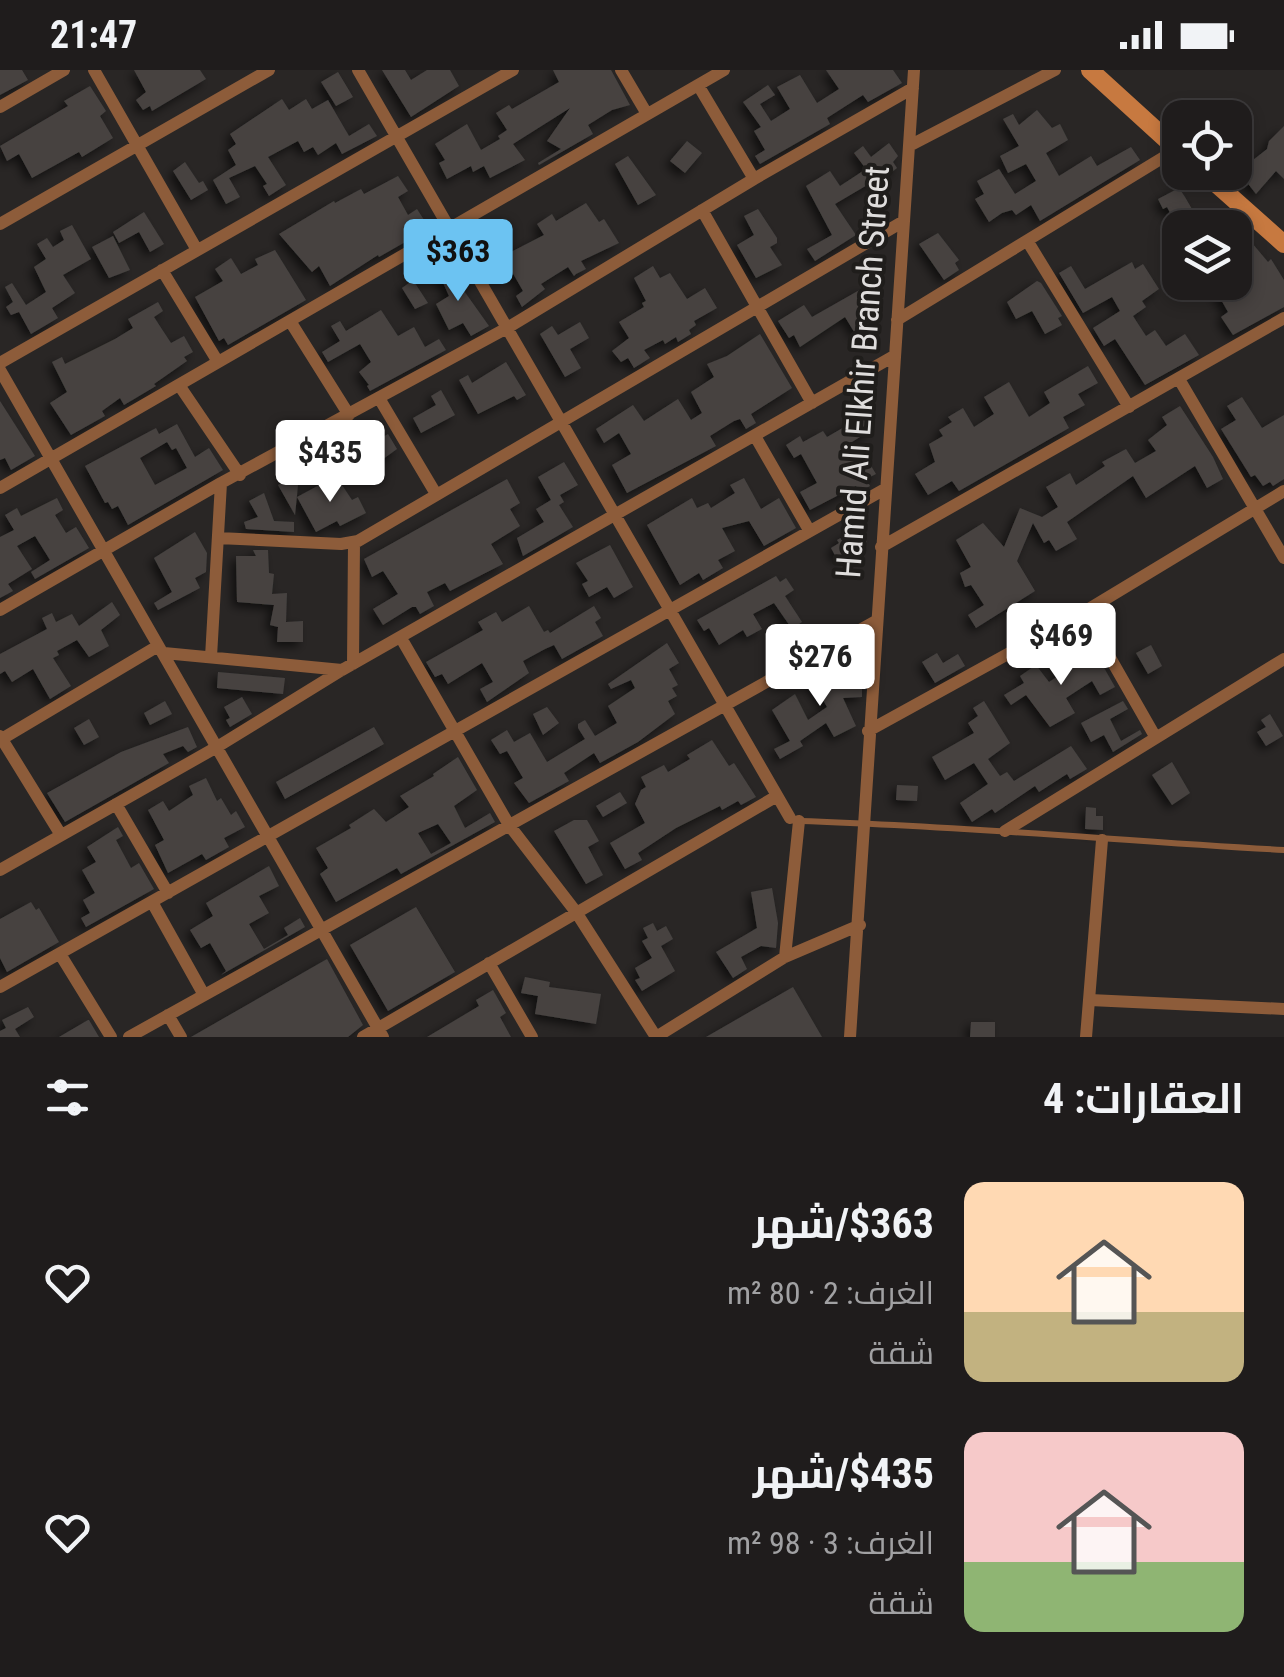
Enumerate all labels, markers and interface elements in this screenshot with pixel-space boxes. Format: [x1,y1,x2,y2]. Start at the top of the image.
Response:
text: 21:47 [50,13,137,57]
map controls [1162,100,1252,300]
button: locate [1162,100,1252,190]
street label: Hamid Ali Elkhir Branch Street [828,164,898,580]
button: layers [1162,210,1252,300]
pin: $363 [399,219,517,304]
text: $363 [426,232,490,270]
pin: $435 [271,420,389,505]
text: $435 [298,433,362,471]
pin: $469 [1002,603,1120,688]
text: $469 [1029,616,1093,654]
pin: $276 [761,624,879,709]
text: $276 [788,637,852,675]
icon: filters [40,1070,95,1125]
text: العقارات: 4 [1043,1074,1244,1123]
text: $363/شهر [753,1199,934,1248]
icon: home [1044,1222,1164,1342]
icon: heart [40,1255,95,1310]
text: الغرف: 2 · 80 m² [727,1274,934,1312]
text: شقة [869,1334,934,1372]
text: $435/شهر [753,1449,934,1498]
icon: home [1044,1472,1164,1592]
icon: heart [40,1505,95,1560]
text: الغرف: 3 · 98 m² [727,1524,934,1562]
text: شقة [869,1584,934,1622]

